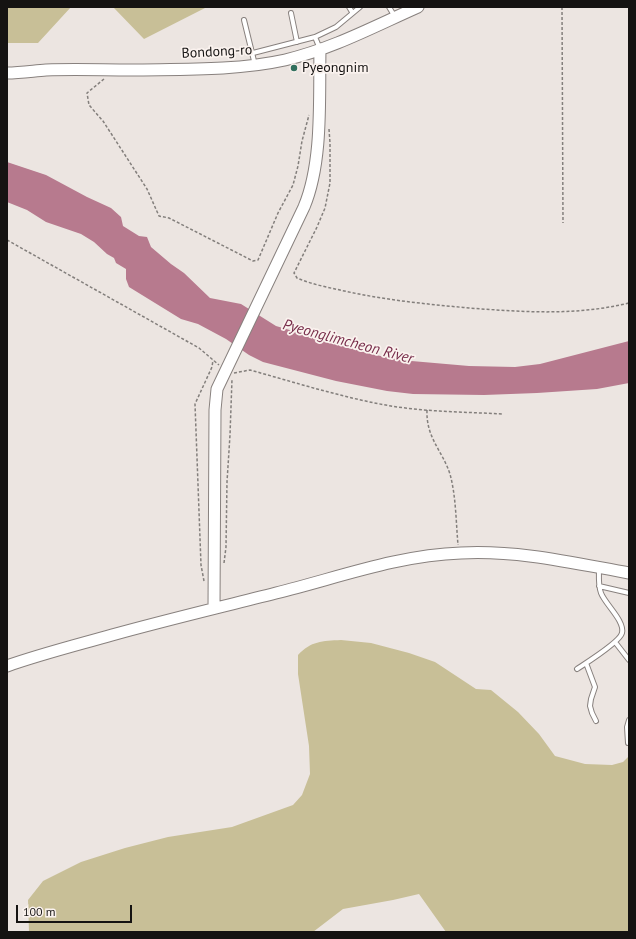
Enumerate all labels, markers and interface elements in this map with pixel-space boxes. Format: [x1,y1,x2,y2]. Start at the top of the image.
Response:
street label: Bondong-ro [181,42,253,62]
place label: Pyeongnim [302,60,369,76]
marker: Pyeongnim [289,63,299,73]
water label: Pyeonglimcheon River [281,316,415,368]
scale bar [18,897,134,923]
text: 100 m [23,904,56,919]

